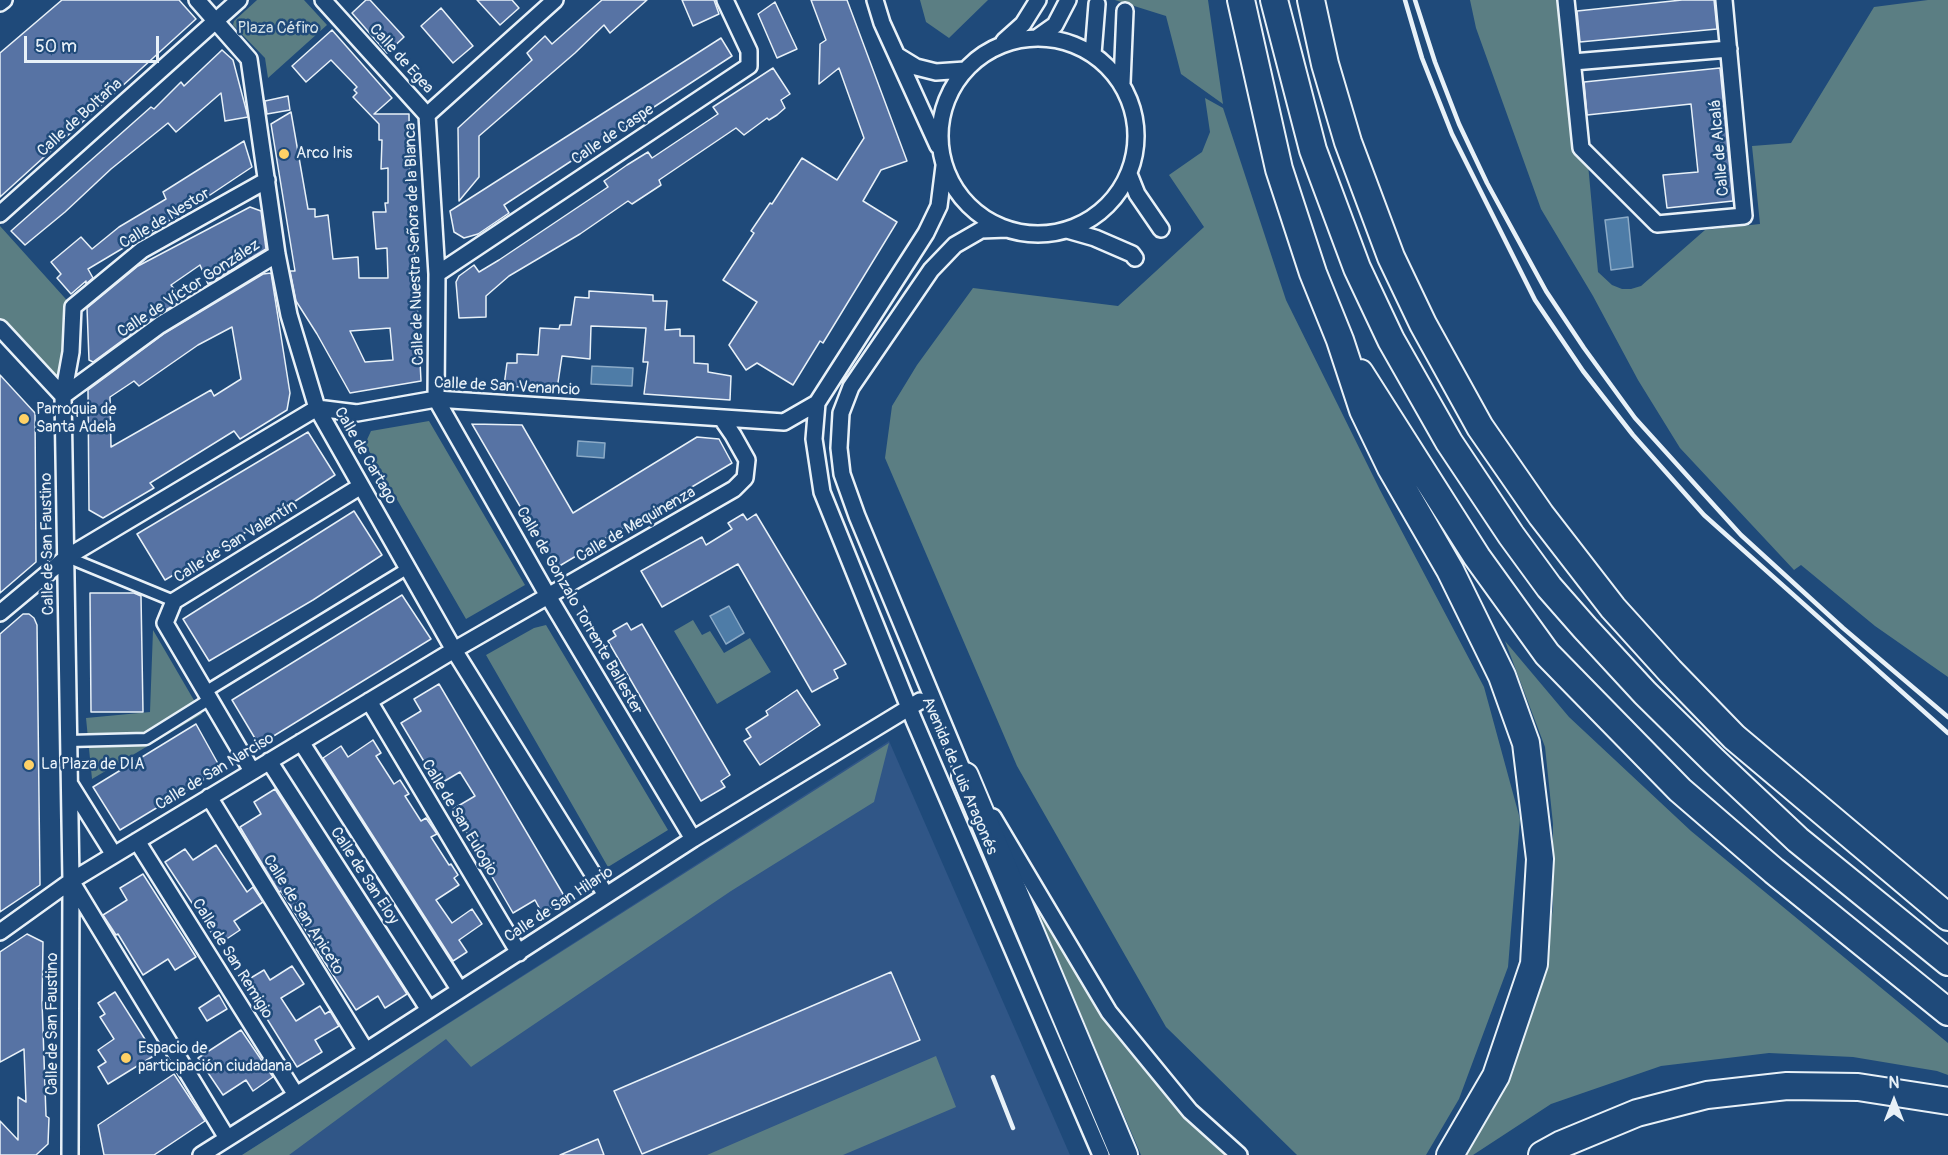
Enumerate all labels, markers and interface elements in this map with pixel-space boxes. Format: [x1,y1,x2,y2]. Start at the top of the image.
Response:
park label: Plaza Céfiro [237,19,319,39]
street label: Calle de Egea [365,20,437,98]
scale bar [27,24,162,62]
text: 50 m [35,35,77,58]
street label: Calle de Boltaña [34,75,126,161]
street label: Calle de Alcalá [1706,99,1734,197]
street label: Calle de Caspe [568,100,658,170]
street label: Calle de Nuestra Señora de la Blanca [401,122,429,366]
place label: Arco Iris [296,144,353,164]
marker: Arco Iris [277,147,291,161]
street label: Calle de Nestor [116,184,214,254]
street label: Calle de Víctor González [114,236,264,342]
street label: Calle de San Venancio [433,374,581,400]
place label: Parroquia de Santa Adela [36,400,117,438]
street label: Calle de Cartago [329,404,401,508]
marker: Parroquia de Santa Adela [17,412,31,426]
street label: Calle de San Faustino [37,473,59,615]
street label: Calle de Mequinenza [573,483,699,567]
street label: Calle de San Valentín [171,496,301,588]
street label: Calle de Gonzalo Torrente Ballester [512,504,646,718]
street label: Avenida de Luis Aragonés [917,694,1001,858]
street label: Calle de San Narciso [152,729,278,815]
place label: La Plaza de DIA [41,755,145,775]
street label: Calle de San Eulogio [417,756,501,880]
marker: La Plaza de DIA [22,758,36,772]
street label: Calle de San Eloy [325,824,403,928]
street label: Calle de San Aniceto [258,851,348,979]
street label: Calle de San Hilario [501,863,617,947]
street label: Calle de San Remigio [187,895,277,1023]
street label: Calle de San Faustino [43,953,63,1095]
place label: Espacio de participación ciudadana [138,1039,292,1077]
marker: Espacio de participación ciudadana [119,1051,133,1065]
north arrow [1864,1071,1924,1131]
text: N [1889,1073,1899,1093]

